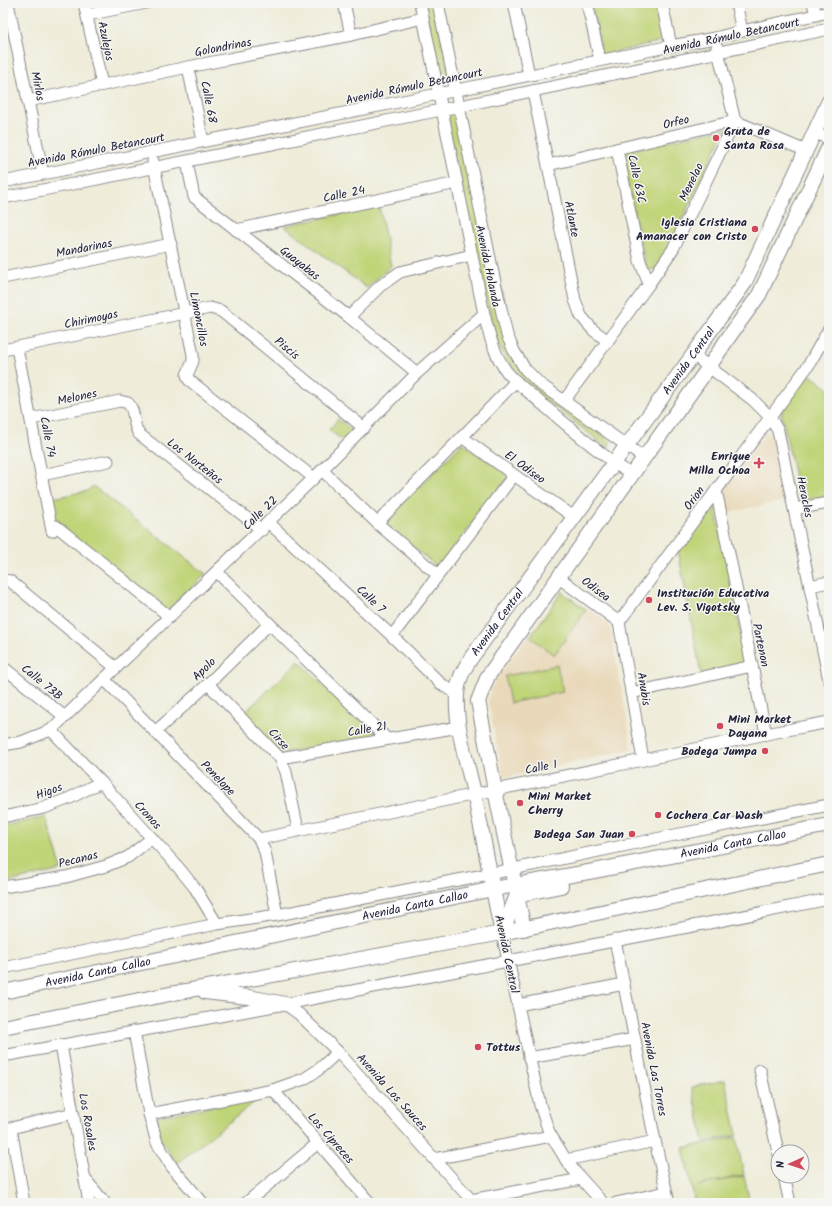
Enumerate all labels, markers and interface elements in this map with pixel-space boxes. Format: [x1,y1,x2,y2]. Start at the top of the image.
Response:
street label: Avenida Rómulo Betancourt [661,13,802,60]
street label: Azulejos [92,19,119,63]
street label: Golondrinas [193,33,253,62]
street label: Avenida Rómulo Betancourt [344,63,485,110]
street label: Mirlos [25,70,50,103]
street label: Calle 68 [195,79,222,126]
street label: Orfeo [661,110,691,135]
place label: Gruta de Santa Rosa [724,122,784,155]
street label: Avenida Rómulo Betancourt [26,128,167,173]
marker: Gruta de Santa Rosa [711,133,721,143]
street label: Calle 63C [622,153,651,205]
street label: Menelao [674,160,709,205]
street label: Calle 24 [321,181,367,208]
street label: Atlante [559,199,584,240]
place label: Iglesia Cristiana Amanacer con Cristo [636,213,748,246]
street label: Avenida Holanda [470,223,506,309]
marker: Iglesia Cristiana Amanacer con Cristo [750,224,760,234]
street label: Mandarinas [54,234,114,263]
street label: Guayabas [275,241,324,285]
street label: Limoncillos [184,290,213,348]
street label: Chirimoyas [62,305,120,334]
street label: Avenida Central [658,323,720,399]
street label: Piscis [270,332,303,365]
street label: Melones [55,384,99,411]
street label: Calle 74 [34,415,61,459]
street label: Los Norteños [163,433,227,489]
street label: El Odiseo [500,446,549,489]
place label: Enrique Milla Ochoa [689,447,750,480]
marker: Enrique Milla Ochoa [753,457,765,469]
street label: Heracles [791,475,818,520]
street label: Orion [679,482,710,514]
street label: Calle 22 [238,492,282,535]
street label: Odisea [577,572,615,607]
street label: Calle 7 [352,581,390,618]
place label: Institución Educativa Lev. S. Vigotsky [657,584,769,617]
street label: Avenida Central [466,585,529,660]
marker: Institución Educativa Lev. S. Vigotsky [644,595,654,605]
street label: Partenon [747,621,774,669]
street label: Apolo [188,653,221,686]
street label: Calle 73B [17,660,67,705]
street label: Anubis [631,671,656,707]
place label: Mini Market Dayana [728,710,792,743]
street label: Calle 21 [346,717,388,742]
marker: Mini Market Dayana [715,721,725,731]
street label: Cirse [263,724,294,755]
place label: Bodega Jumpa [681,742,757,761]
marker: Bodega Jumpa [760,746,770,756]
street label: Calle 1 [523,755,559,780]
street label: Penelope [196,756,240,801]
street label: Higos [33,778,65,805]
place label: Mini Market Cherry [528,787,592,820]
street label: Cronos [129,797,166,834]
marker: Mini Market Cherry [515,798,525,808]
place label: Cochera Car Wash [666,806,763,825]
marker: Cochera Car Wash [653,810,663,820]
place label: Bodega San Juan [534,825,624,844]
street label: Avenida Canta Callao [678,825,788,864]
marker: Bodega San Juan [627,829,637,839]
street label: Pecanas [56,845,100,874]
street label: Avenida Canta Callao [360,886,470,926]
street label: Avenida Central [489,913,524,995]
street label: Avenida Canta Callao [43,952,153,993]
street label: Avenida Las Torres [635,1020,672,1118]
place label: Tottus [486,1038,521,1057]
marker: Tottus [473,1042,483,1052]
street label: Avenida Los Sauces [351,1049,432,1135]
street label: Los Rosales [73,1092,102,1153]
street label: Los Cipreces [303,1108,358,1168]
north arrow [770,1144,810,1184]
text: N [772,1160,790,1168]

